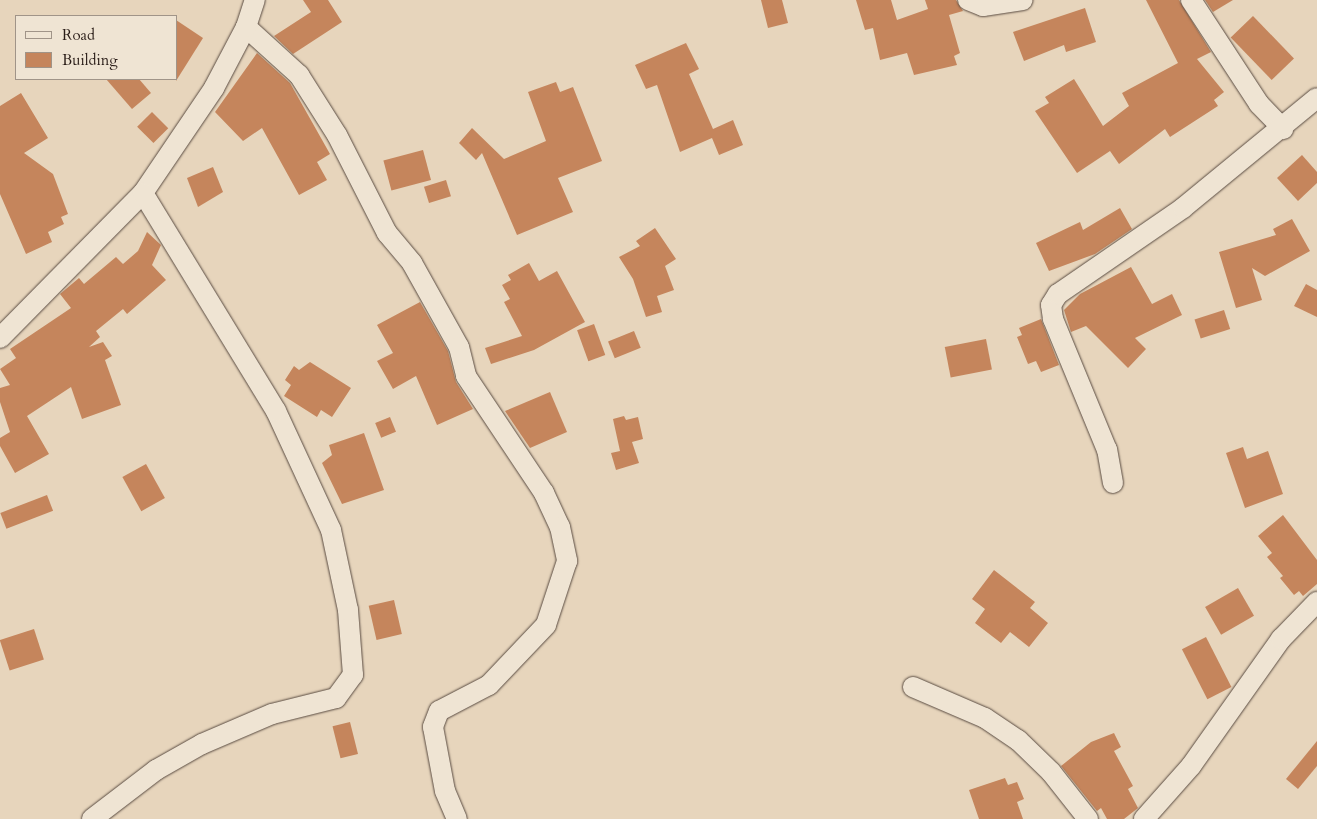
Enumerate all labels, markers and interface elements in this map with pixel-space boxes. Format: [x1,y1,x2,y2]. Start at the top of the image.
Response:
legend [15,15,178,80]
text: Road [62,25,95,45]
text: Building [62,50,118,70]

